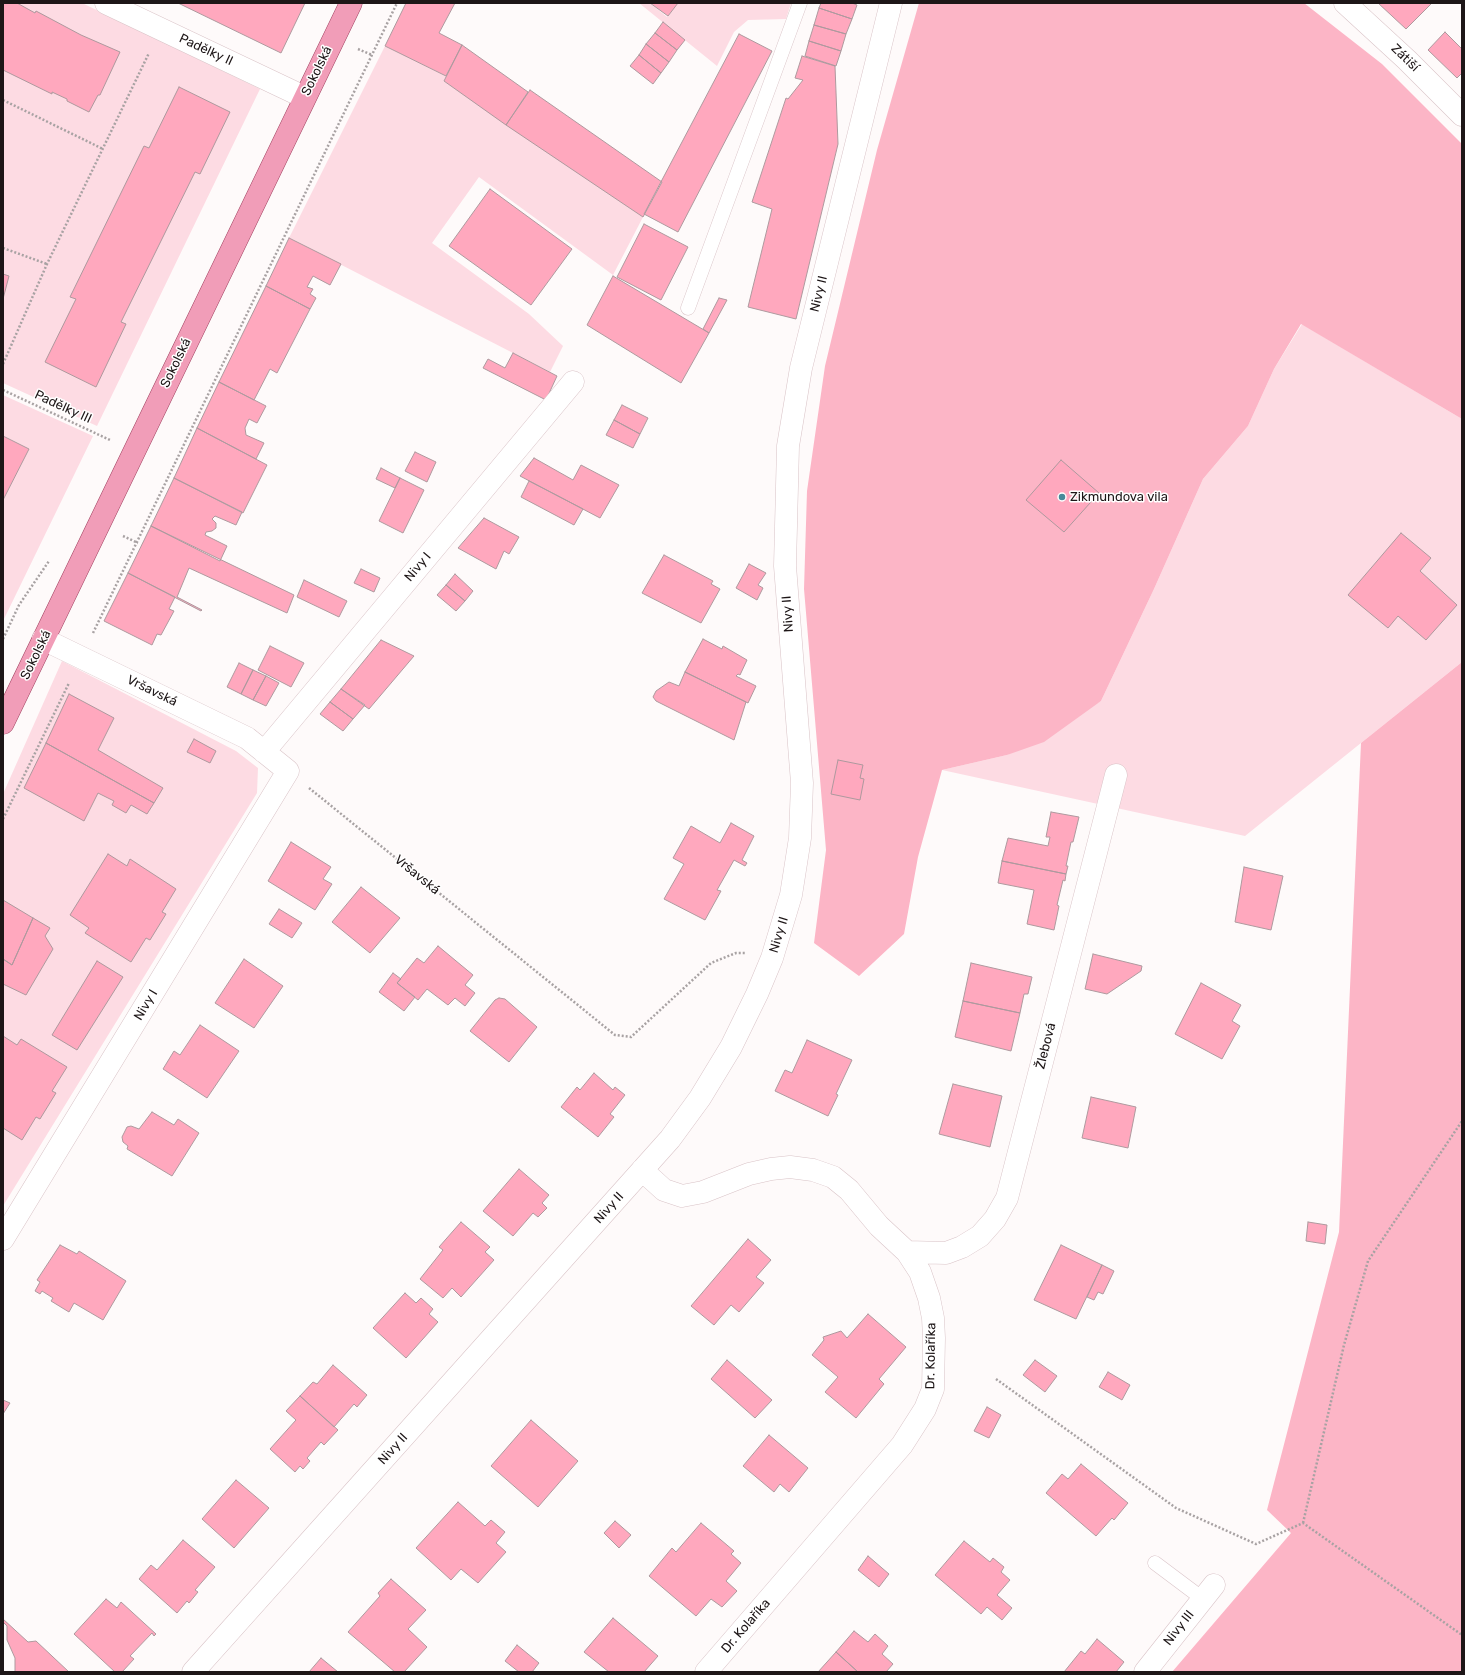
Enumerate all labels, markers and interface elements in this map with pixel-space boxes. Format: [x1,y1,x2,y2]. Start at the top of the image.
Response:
street label: Padělky II [177,31,235,69]
street label: Zátiší [1388,41,1422,75]
street label: Sokolská [298,44,336,98]
street label: Nivy II [807,274,831,314]
street label: Sokolská [157,336,195,390]
street label: Padělky III [32,387,94,427]
place label: Zikmundova vila [1070,489,1168,505]
marker: Zikmundova vila [1057,492,1067,502]
street label: Nivy I [401,549,435,585]
street label: Nivy II [779,595,797,633]
street label: Sokolská [17,628,55,682]
street label: Vršavská [124,672,180,710]
street label: Vršavská [391,852,443,898]
street label: Nivy II [766,915,792,955]
street label: Nivy I [131,987,161,1023]
street label: Žlebová [1033,1021,1059,1071]
street label: Nivy II [591,1189,627,1227]
street label: Dr. Kolaříka [923,1322,939,1390]
street label: Nivy II [375,1430,411,1468]
street label: Dr. Kolaříka [718,1596,774,1656]
street label: Nivy III [1160,1607,1198,1649]

